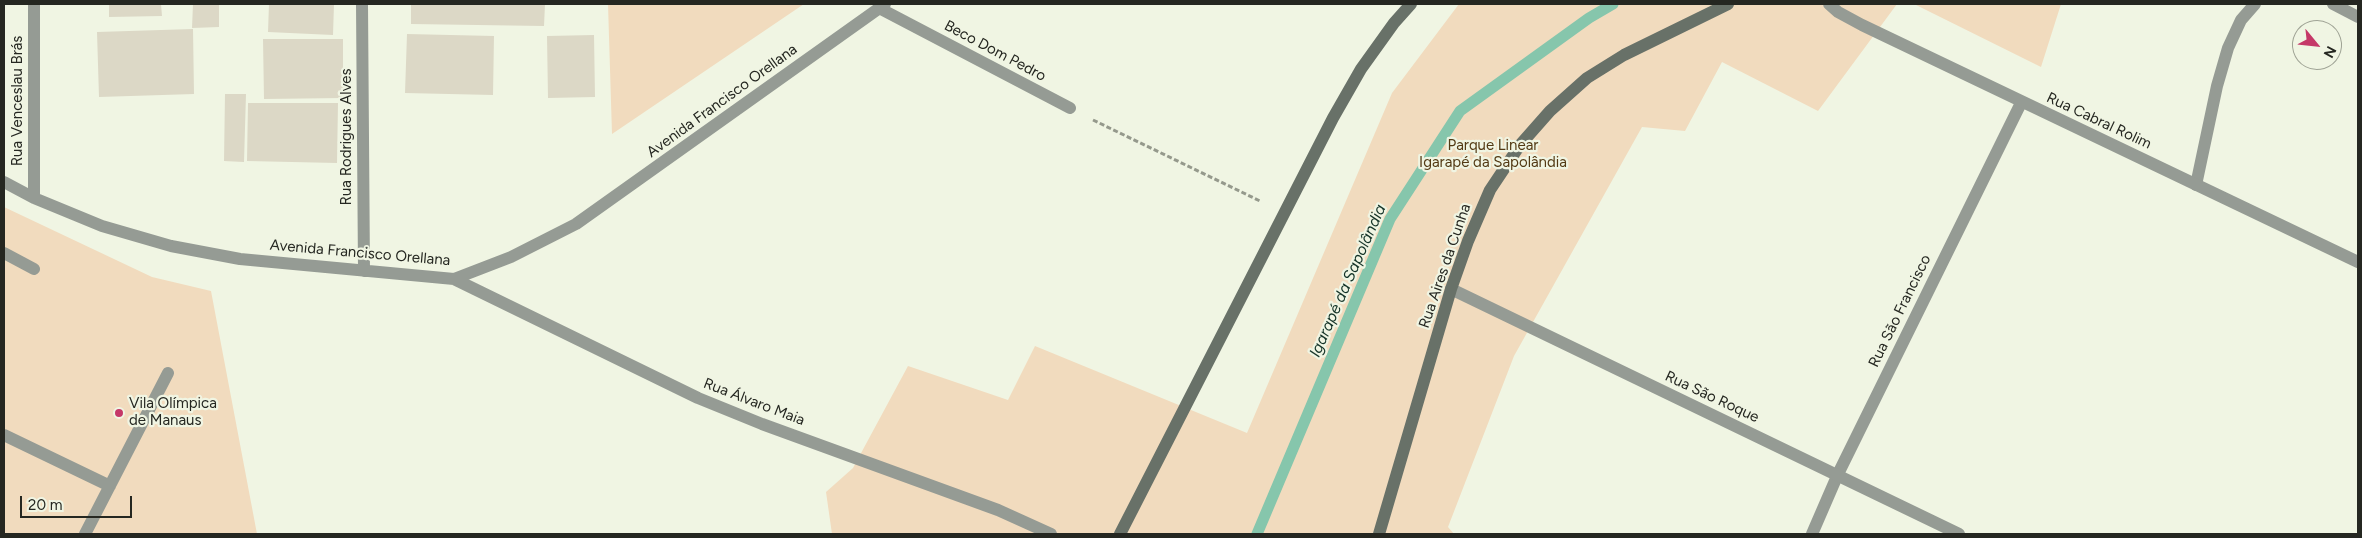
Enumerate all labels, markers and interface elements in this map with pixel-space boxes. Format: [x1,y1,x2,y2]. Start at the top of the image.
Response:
street label: Beco Dom Pedro [941,17,1049,85]
north arrow [2292,20,2342,70]
street label: Rua Venceslau Brás [9,36,27,166]
street label: Avenida Francisco Orellana [643,40,801,162]
text: N [2320,43,2340,61]
street label: Rua Rodrigues Alves [338,69,356,205]
street label: Rua Cabral Rolim [2044,89,2154,153]
park label: Parque Linear Igarapé da Sapolândia [1419,137,1567,172]
street label: Rua Aires da Cunha [1415,201,1475,331]
water label: Igarapé da Sapolândia [1306,202,1390,360]
street label: Avenida Francisco Orellana [269,236,451,270]
street label: Rua São Francisco [1865,252,1935,370]
street label: Rua São Roque [1662,367,1762,427]
street label: Rua Álvaro Maia [701,374,807,430]
place label: Vila Olímpica de Manaus [129,395,217,430]
marker: Vila Olímpica de Manaus [113,407,125,419]
scale bar [22,486,135,518]
text: 20 m [28,496,62,514]

